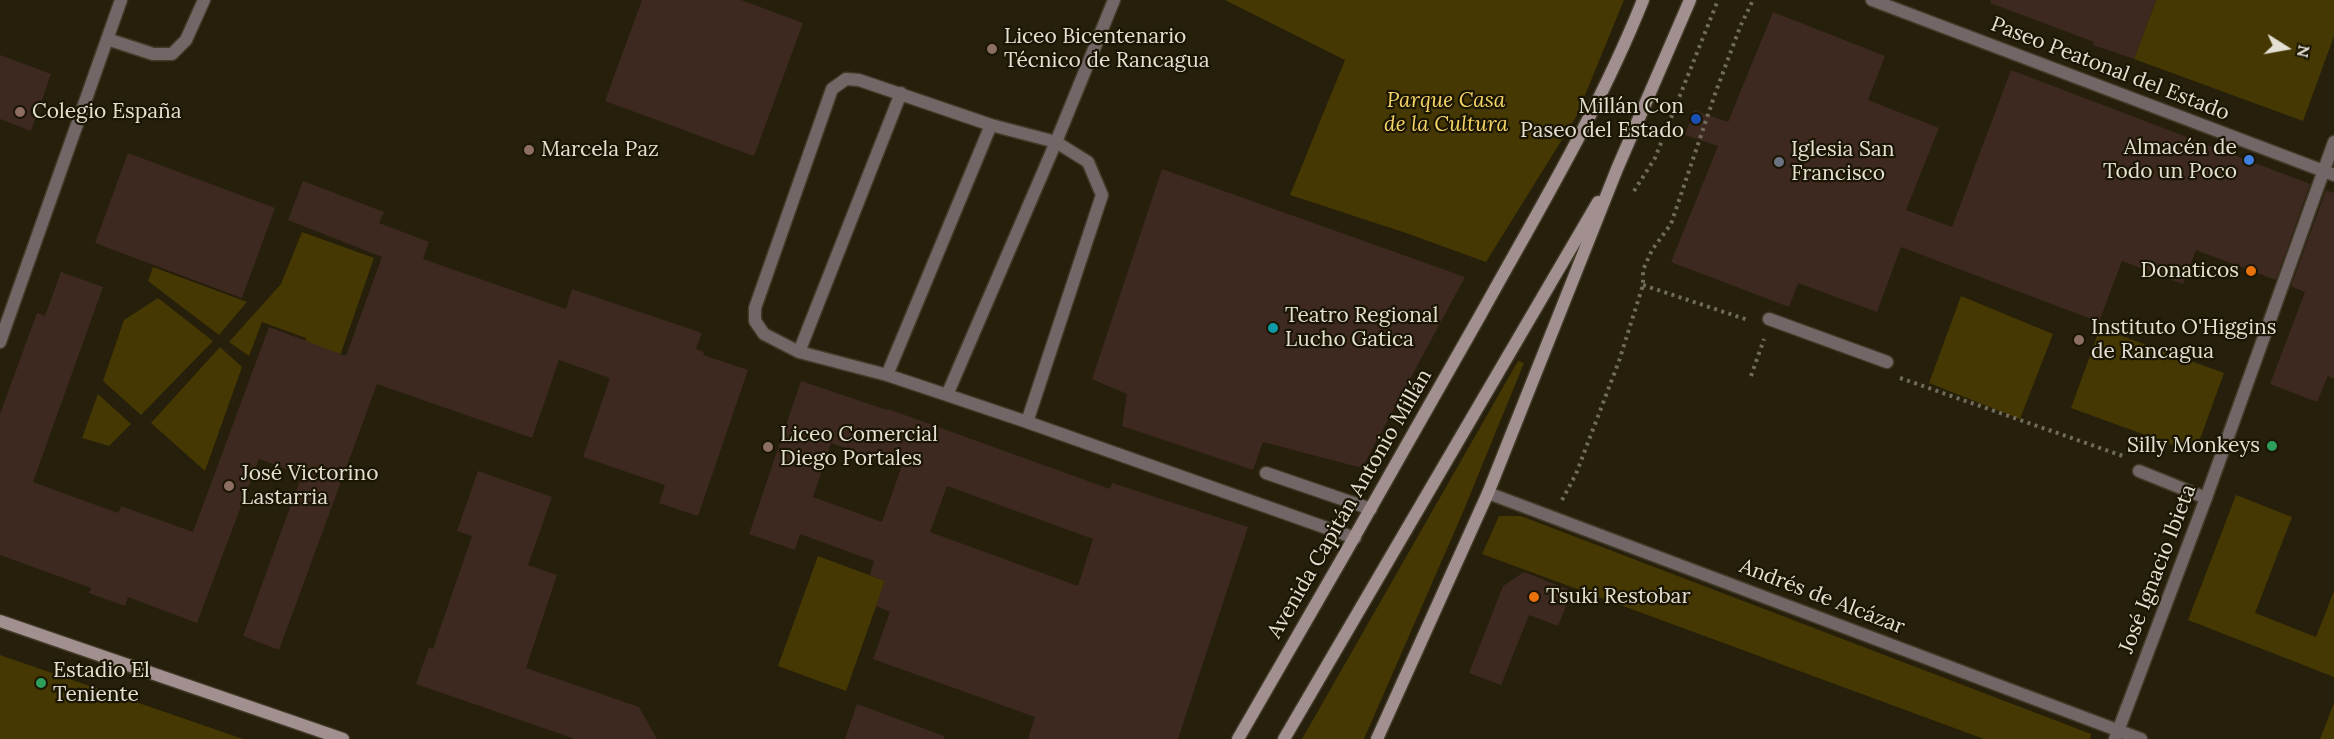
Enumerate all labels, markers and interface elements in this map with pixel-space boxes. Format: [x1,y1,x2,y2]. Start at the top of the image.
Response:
street label: Paseo Peatonal del Estado [1987,12,2233,126]
north arrow [2256,18,2316,78]
place label: Liceo Bicentenario Técnico de Rancagua [1004,24,1210,74]
marker: Liceo Bicentenario Técnico de Rancagua [985,42,999,56]
text: N [2293,43,2315,59]
park label: Parque Casa de la Cultura [1384,88,1508,138]
place label: Millán Con Paseo del Estado [1520,94,1684,144]
place label: Colegio España [32,99,182,125]
marker: Colegio España [13,105,27,119]
marker: Millán Con Paseo del Estado [1689,112,1703,126]
place label: Almacén de Todo un Poco [2103,135,2237,185]
place label: Marcela Paz [541,137,659,163]
place label: Iglesia San Francisco [1791,137,1894,187]
marker: Marcela Paz [522,143,536,157]
marker: Almacén de Todo un Poco [2242,153,2256,167]
marker: Iglesia San Francisco [1772,155,1786,169]
place label: Donaticos [2141,258,2239,284]
marker: Donaticos [2244,264,2258,278]
place label: Teatro Regional Lucho Gatica [1285,303,1438,353]
place label: Instituto O'Higgins de Rancagua [2091,315,2277,365]
marker: Teatro Regional Lucho Gatica [1266,321,1280,335]
marker: Instituto O'Higgins de Rancagua [2072,333,2086,347]
street label: Avenida Capitán Antonio Millán [1262,365,1438,643]
place label: Liceo Comercial Diego Portales [780,422,938,472]
place label: Silly Monkeys [2127,433,2260,459]
marker: Silly Monkeys [2265,439,2279,453]
marker: Liceo Comercial Diego Portales [761,440,775,454]
place label: José Victorino Lastarria [241,461,378,511]
marker: José Victorino Lastarria [222,479,236,493]
street label: José Ignacio Ibieta [2114,481,2202,657]
street label: Andrés de Alcázar [1736,554,1908,640]
place label: Tsuki Restobar [1546,584,1691,610]
marker: Tsuki Restobar [1527,590,1541,604]
place label: Estadio El Teniente [53,658,150,708]
marker: Estadio El Teniente [34,676,48,690]

